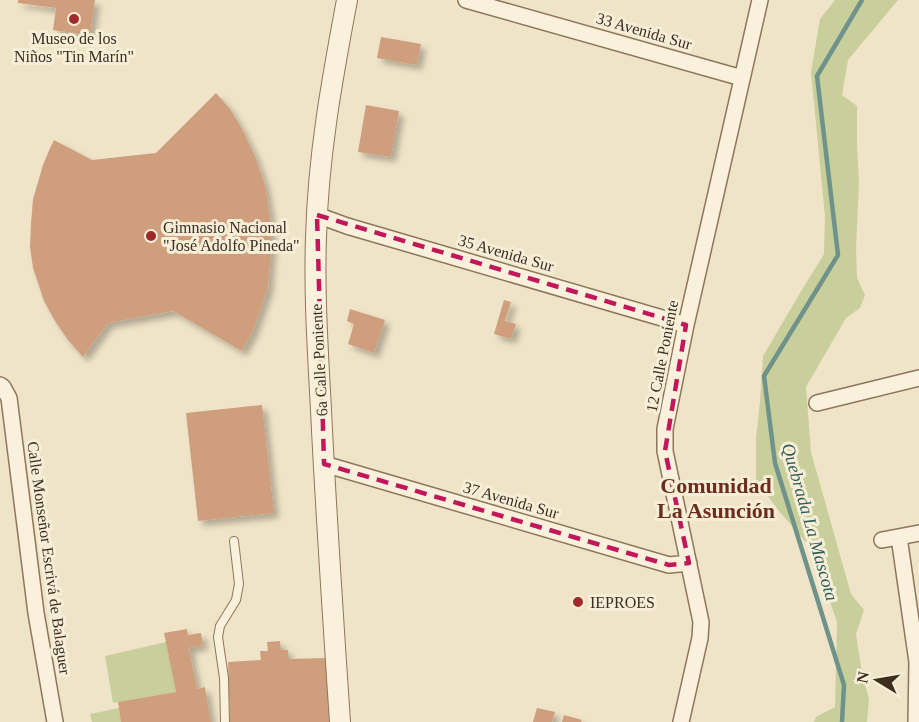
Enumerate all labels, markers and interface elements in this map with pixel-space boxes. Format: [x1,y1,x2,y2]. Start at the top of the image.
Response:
street label: 33 Avenida Sur [594,9,694,53]
marker: Museo de los Niños "Tin Marín" [67,12,81,26]
place label: Museo de los Niños "Tin Marín" [14,30,134,65]
place label: Gimnasio Nacional "José Adolfo Pineda" [163,219,300,254]
marker: Gimnasio Nacional "José Adolfo Pineda" [144,229,158,243]
street label: 35 Avenida Sur [456,231,556,275]
street label: 12 Calle Poniente [643,299,681,413]
street label: 6a Calle Poniente [308,303,330,417]
street label: Calle Monseñor Escrivá de Balaguer [23,440,74,677]
water label: Quebrada La Mascota [778,441,842,603]
district label: Comunidad La Asunción [657,473,775,523]
street label: 37 Avenida Sur [461,478,561,522]
place label: IEPROES [590,594,655,611]
marker: IEPROES [571,595,585,609]
north arrow [847,650,907,710]
text: N [853,670,872,685]

